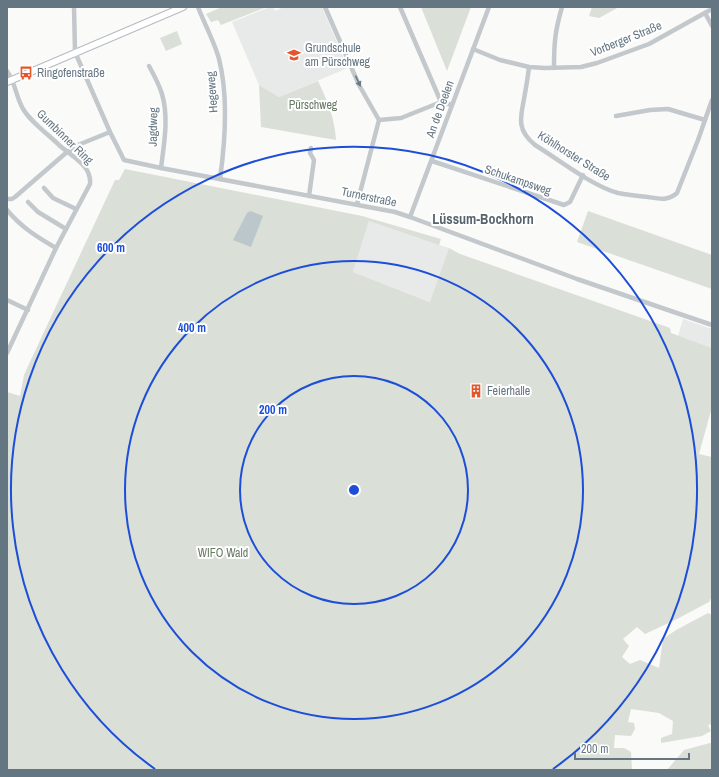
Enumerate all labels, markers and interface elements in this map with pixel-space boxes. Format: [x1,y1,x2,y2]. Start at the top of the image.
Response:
street label: Vorberger Straße [588,17,664,61]
place label: Grundschule am Pürschweg [305,40,371,70]
school or university icon: Grundschule am Pürschweg [286,47,302,63]
bus stop icon: Ringofenstraße [18,65,34,81]
place label: Ringofenstraße [37,65,105,81]
street label: Hegeweg [203,70,221,113]
one-way arrow [355,76,361,87]
street label: An de Deelen [422,78,458,141]
park label: Pürschweg [289,97,338,113]
street label: Gumbinner Ring [33,106,97,168]
street label: Jagdweg [145,107,161,147]
street label: Köhlhorster Straße [535,127,613,185]
street label: Schukampsweg [483,161,554,199]
street label: Turnerstraße [340,183,398,211]
district label: Lüssum-Bockhorn [432,210,534,228]
text: 600 m [97,240,125,256]
text: 400 m [178,320,206,336]
building icon: Feierhalle [468,383,484,399]
place label: Feierhalle [487,383,530,399]
text: 200 m [259,402,287,418]
centre of rings [347,483,361,497]
park label: WIFO Wald [198,545,248,561]
scale bar [575,735,689,761]
text: 200 m [581,741,608,757]

